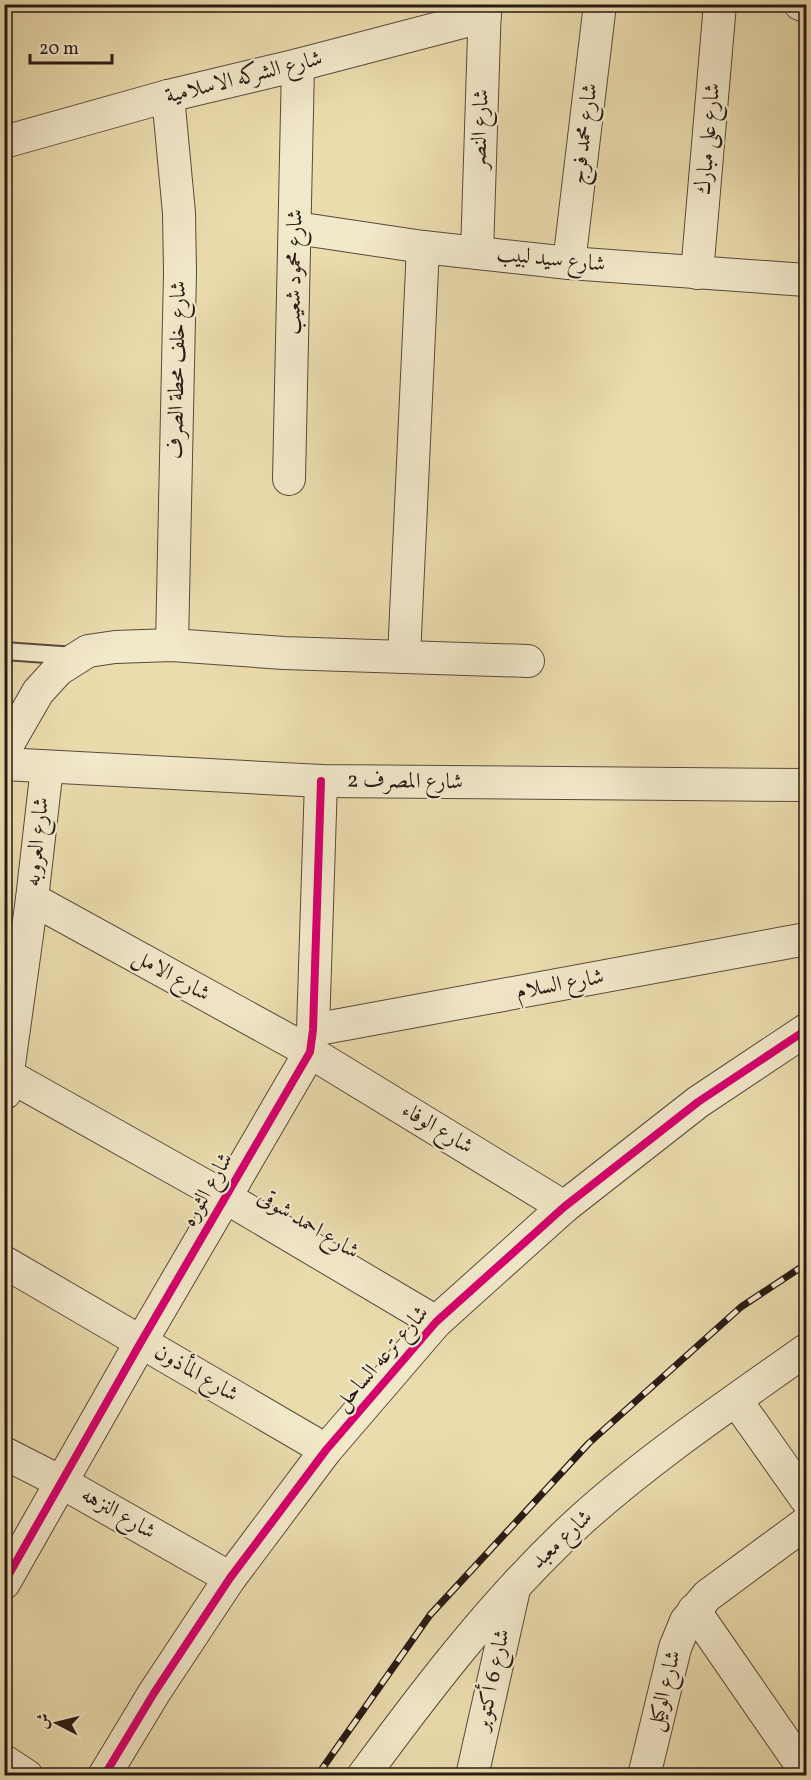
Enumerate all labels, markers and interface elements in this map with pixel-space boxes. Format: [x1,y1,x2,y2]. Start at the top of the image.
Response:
scale bar [30,27,112,65]
text: 20 m [39,37,79,62]
street label: شارع الشركه الاسلامية [162,44,326,113]
street label: شارع محمد فرج [563,81,609,187]
street label: شارع على مبارك [689,82,730,196]
street label: شارع النصر [464,88,499,172]
street label: شارع محمود شعيب [278,209,313,335]
street label: شارع سيد لبيب [495,239,607,282]
street label: شارع خلف محطة الصرف [161,280,196,460]
street label: شارع المصرف 2 [347,765,463,800]
street label: شارع العروبه [18,796,59,888]
street label: شارع الامل [126,942,215,1011]
street label: شارع السلام [514,962,607,1010]
street label: شارع الوفاء [395,1095,479,1163]
street label: شارع الثوره [174,1147,243,1233]
street label: شارع احمد شوقى [251,1182,365,1268]
street label: شارع ترعه الساحل [327,1299,437,1419]
street label: شارع المأذون [148,1336,245,1411]
street label: شارع النزهه [74,1480,161,1549]
street label: شارع معبد [524,1503,601,1578]
street label: شارع 6 أكتوبر [465,1626,520,1736]
street label: شارع الوكيل [640,1647,691,1735]
north arrow [27,1693,87,1753]
text: ش [32,1712,56,1731]

